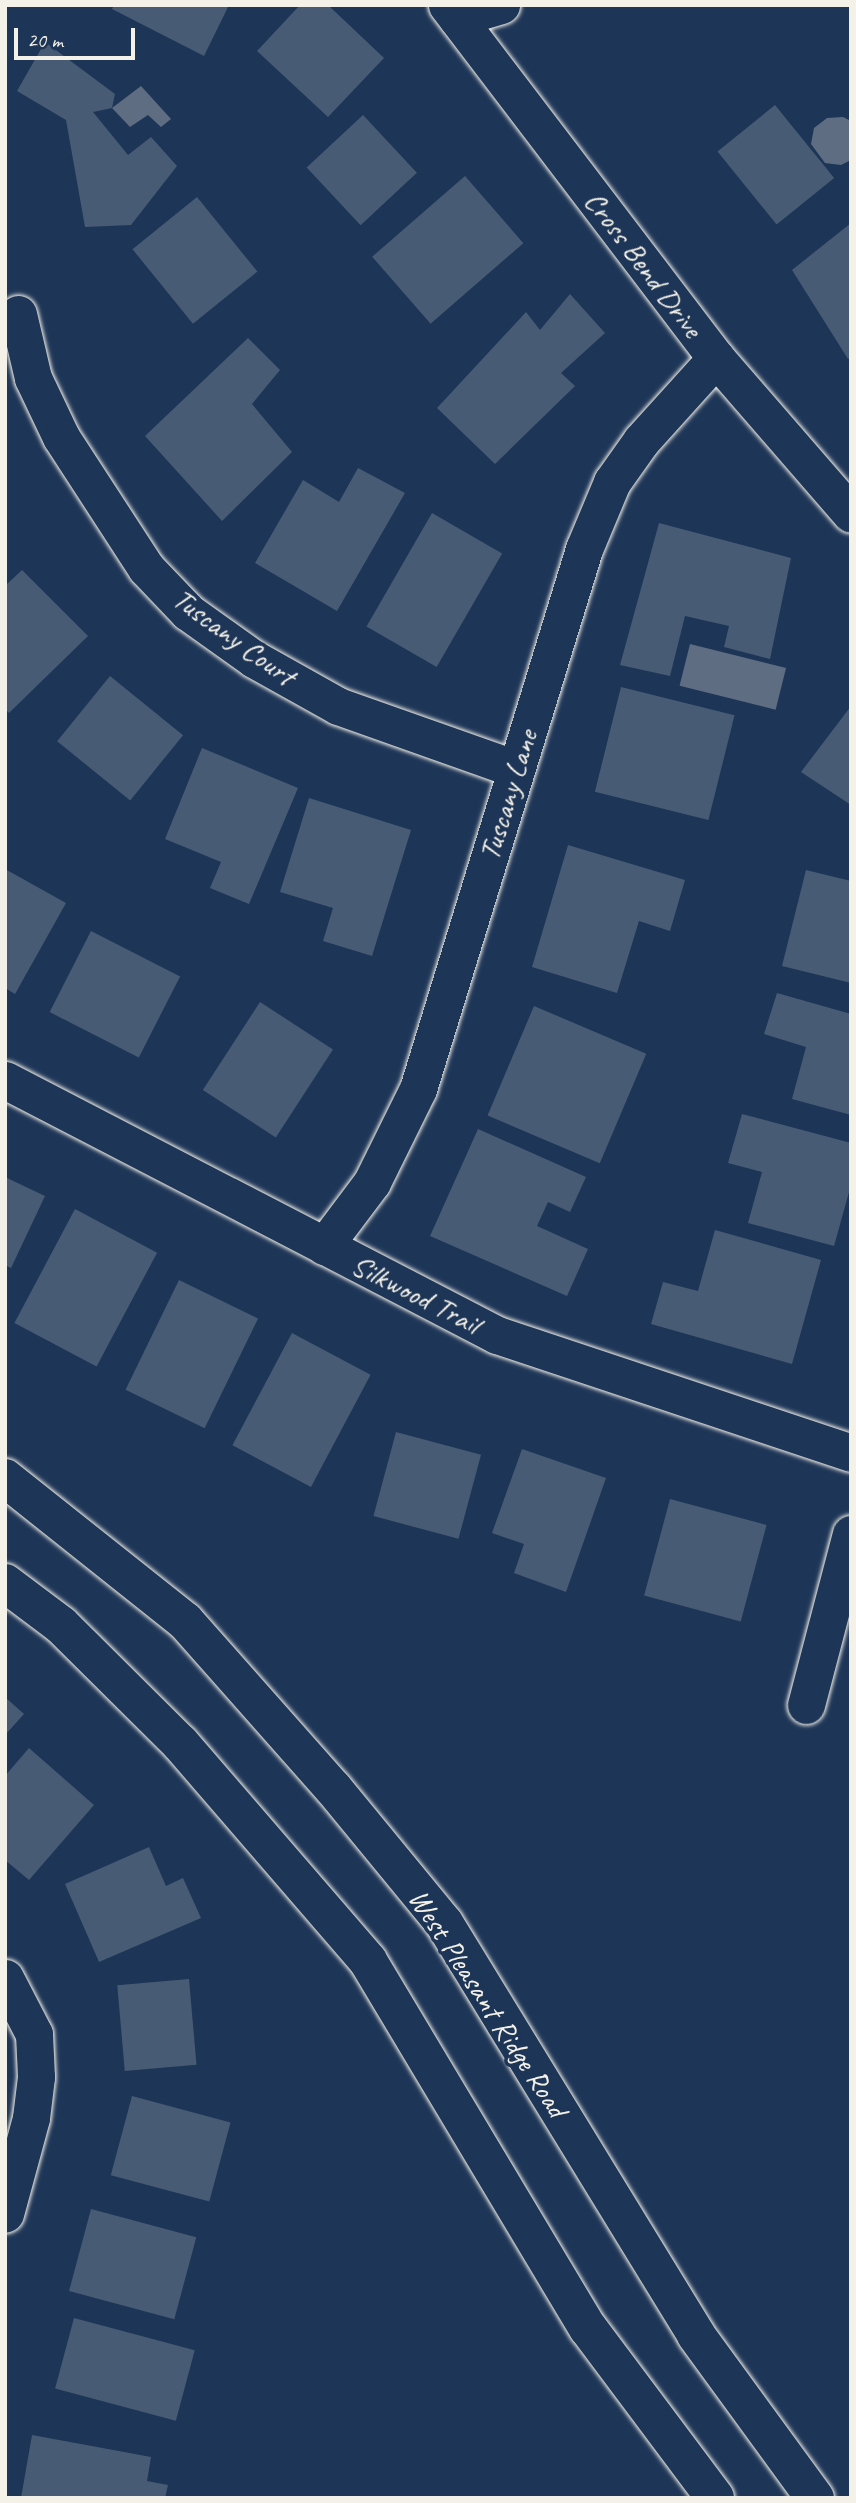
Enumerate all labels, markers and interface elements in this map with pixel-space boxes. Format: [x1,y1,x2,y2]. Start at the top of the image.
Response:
scale bar [18,14,138,58]
text: 20 m [27,27,63,53]
street label: Cross Bend Drive [577,183,711,345]
street label: Tuscany Court [166,581,302,693]
street label: Tuscany Lane [471,725,545,865]
street label: Silkwood Trail [346,1247,486,1341]
street label: West Pleasant Ridge Road [401,1882,575,2124]

